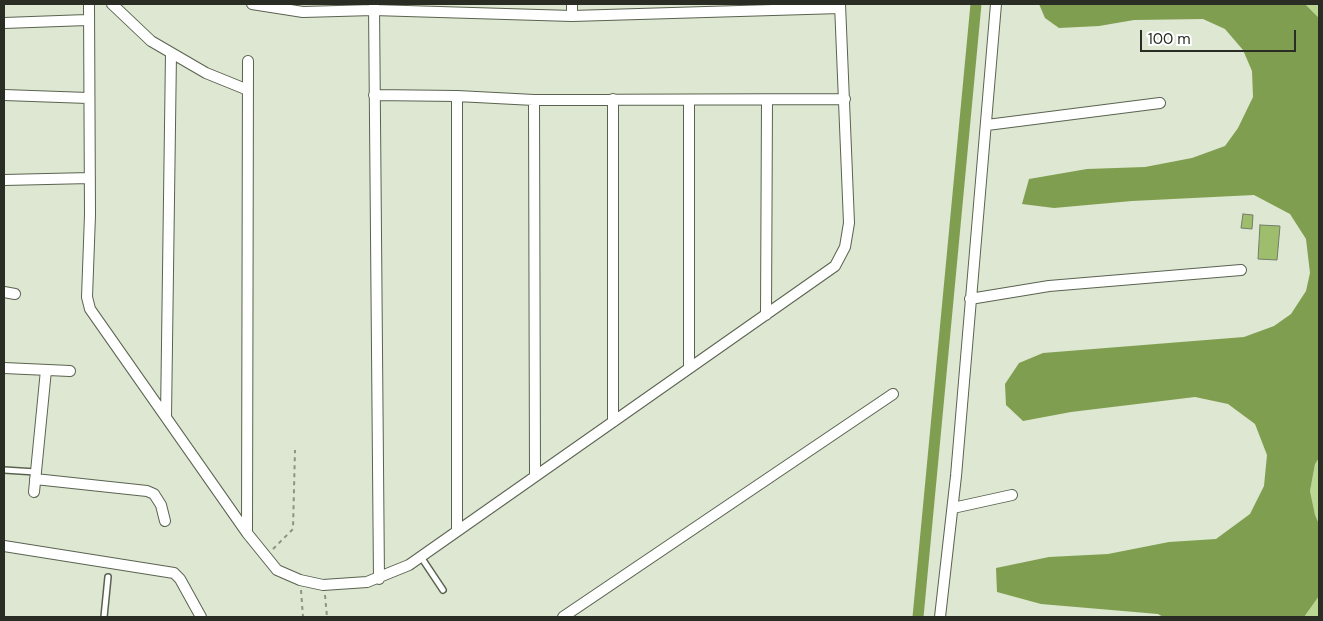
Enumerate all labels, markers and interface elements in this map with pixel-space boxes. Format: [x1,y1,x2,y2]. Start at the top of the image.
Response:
scale bar [1143,20,1299,52]
text: 100 m [1148,29,1191,49]

